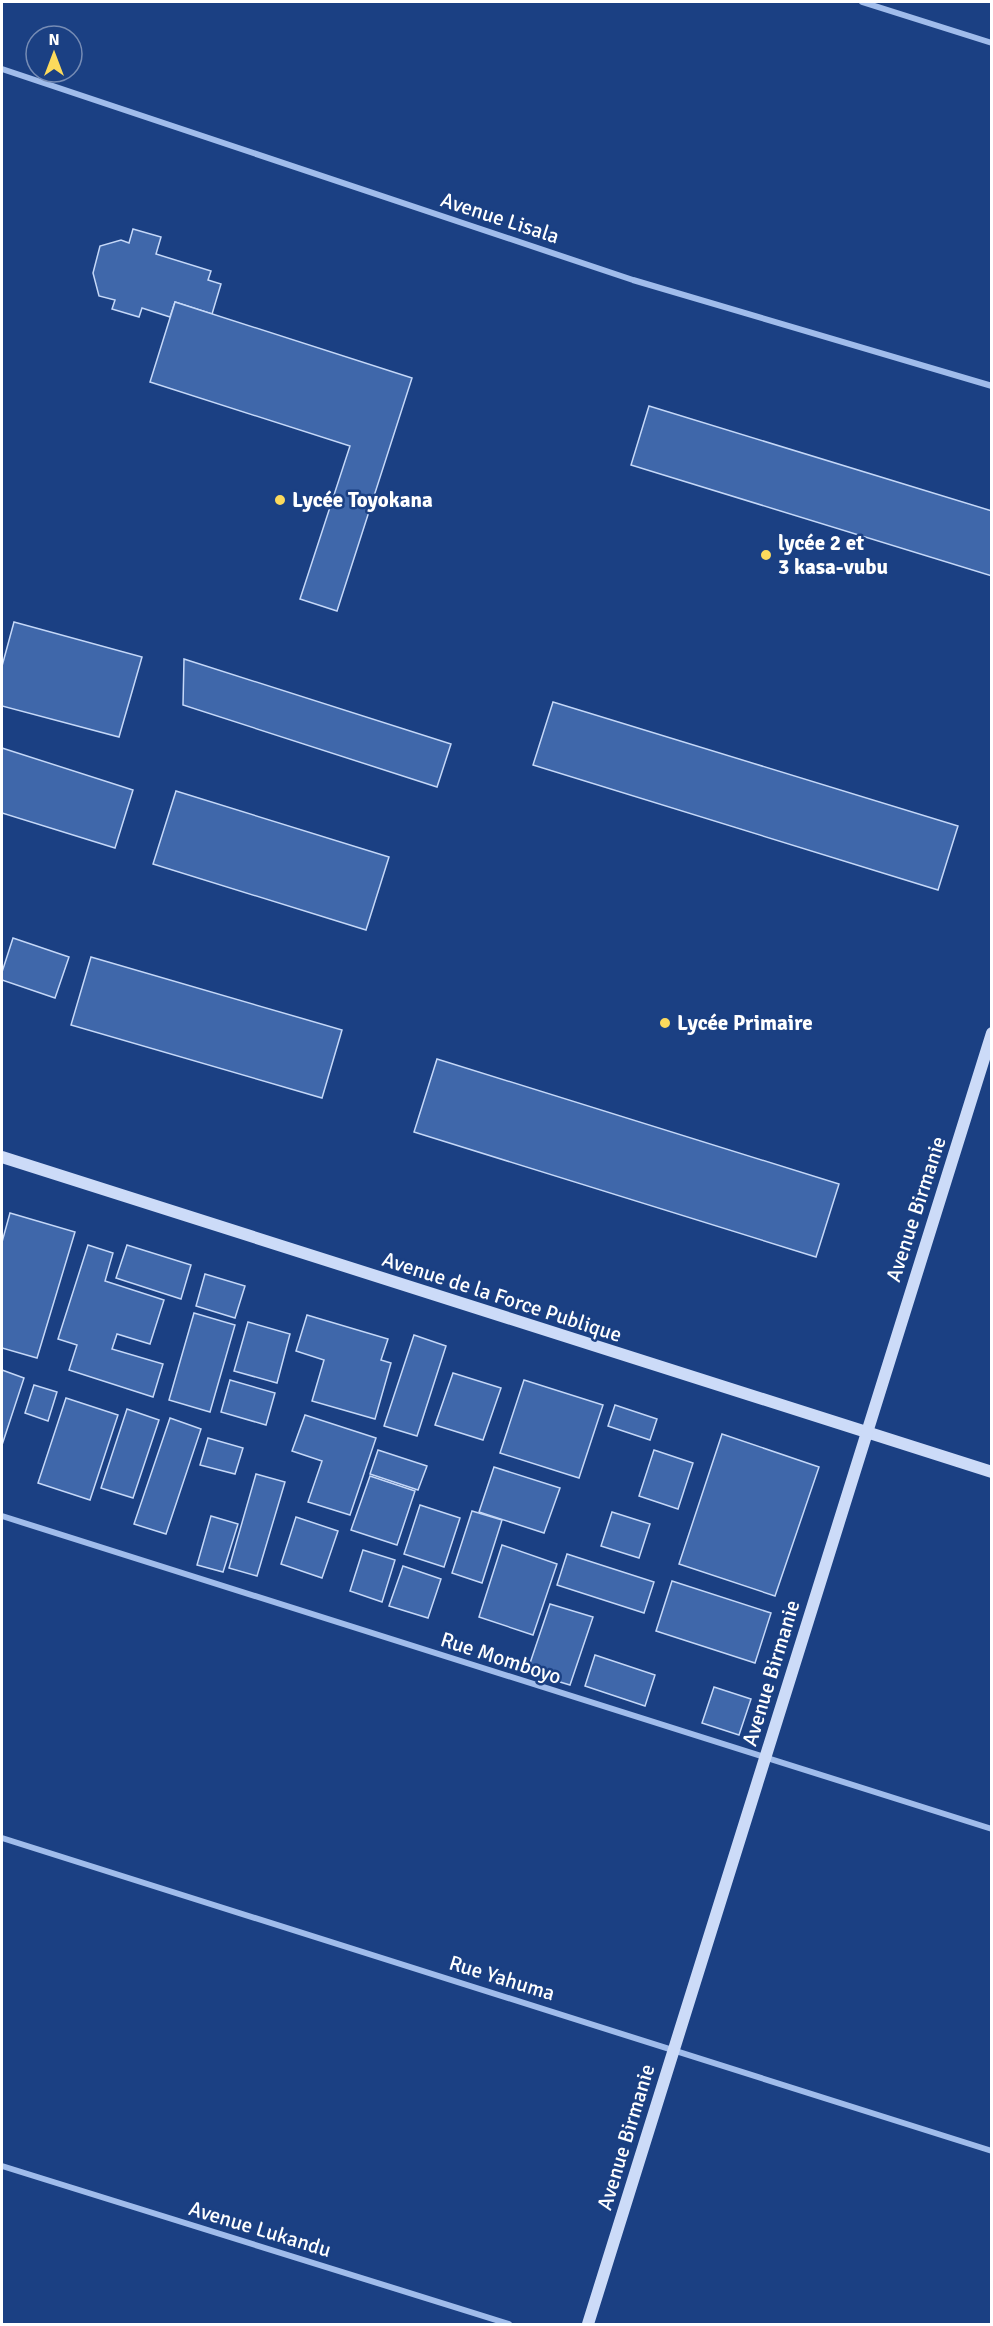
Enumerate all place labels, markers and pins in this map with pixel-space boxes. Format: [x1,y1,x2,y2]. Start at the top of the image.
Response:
place label: Lycée Toyokana [292,487,433,513]
marker: Lycée Toyokana [273,493,287,507]
place label: lycée 2 et 3 kasa-vubu [778,530,888,580]
marker: lycée 2 et 3 kasa-vubu [759,548,773,562]
place label: Lycée Primaire [677,1010,813,1036]
marker: Lycée Primaire [658,1016,672,1030]

